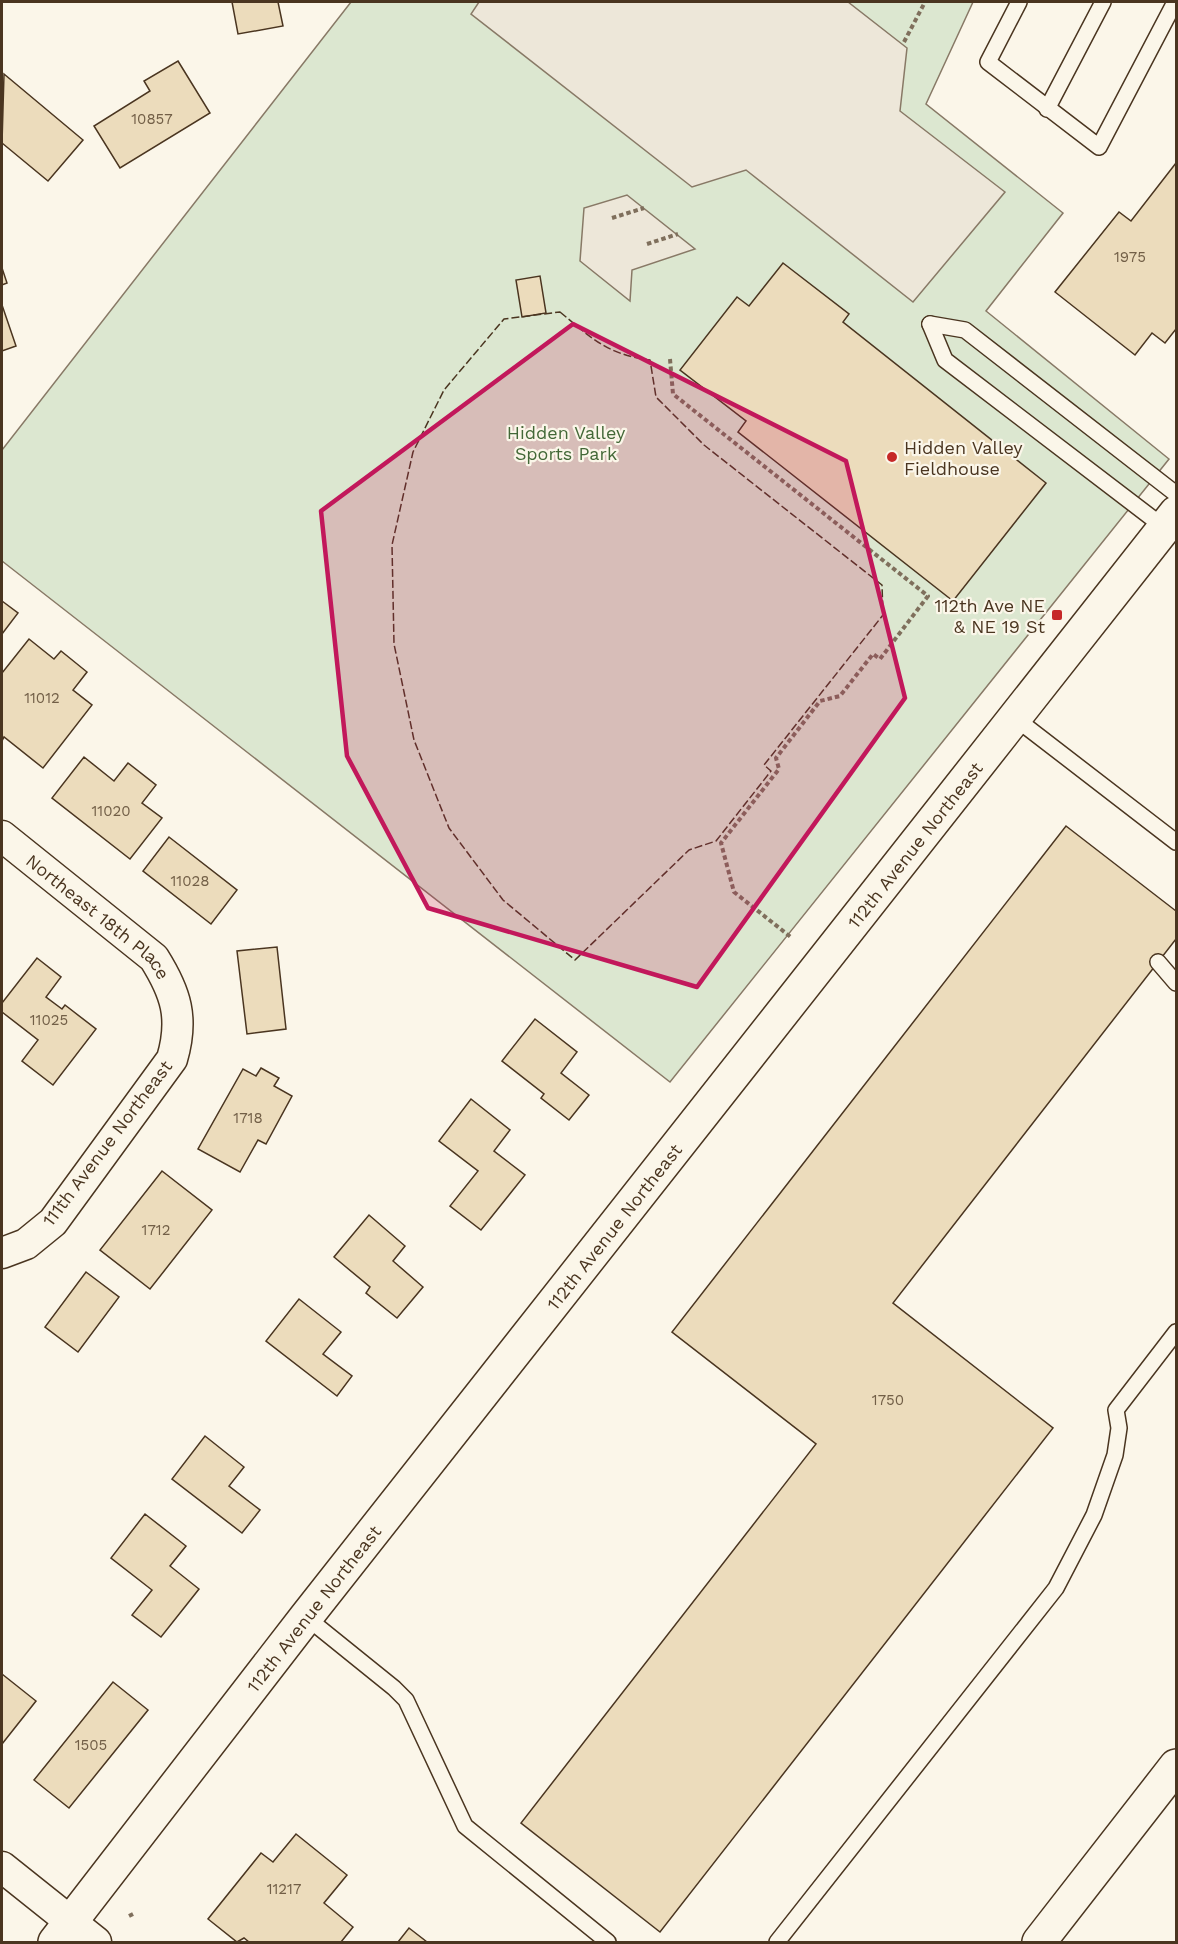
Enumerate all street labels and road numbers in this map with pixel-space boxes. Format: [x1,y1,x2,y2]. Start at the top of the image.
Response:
street label: 112th Avenue Northeast [843,757,987,932]
street label: Northeast 18th Place [22,849,175,983]
street label: 111th Avenue Northeast [38,1056,176,1230]
street label: 112th Avenue Northeast [542,1139,686,1314]
street label: 112th Avenue Northeast [242,1520,385,1696]

